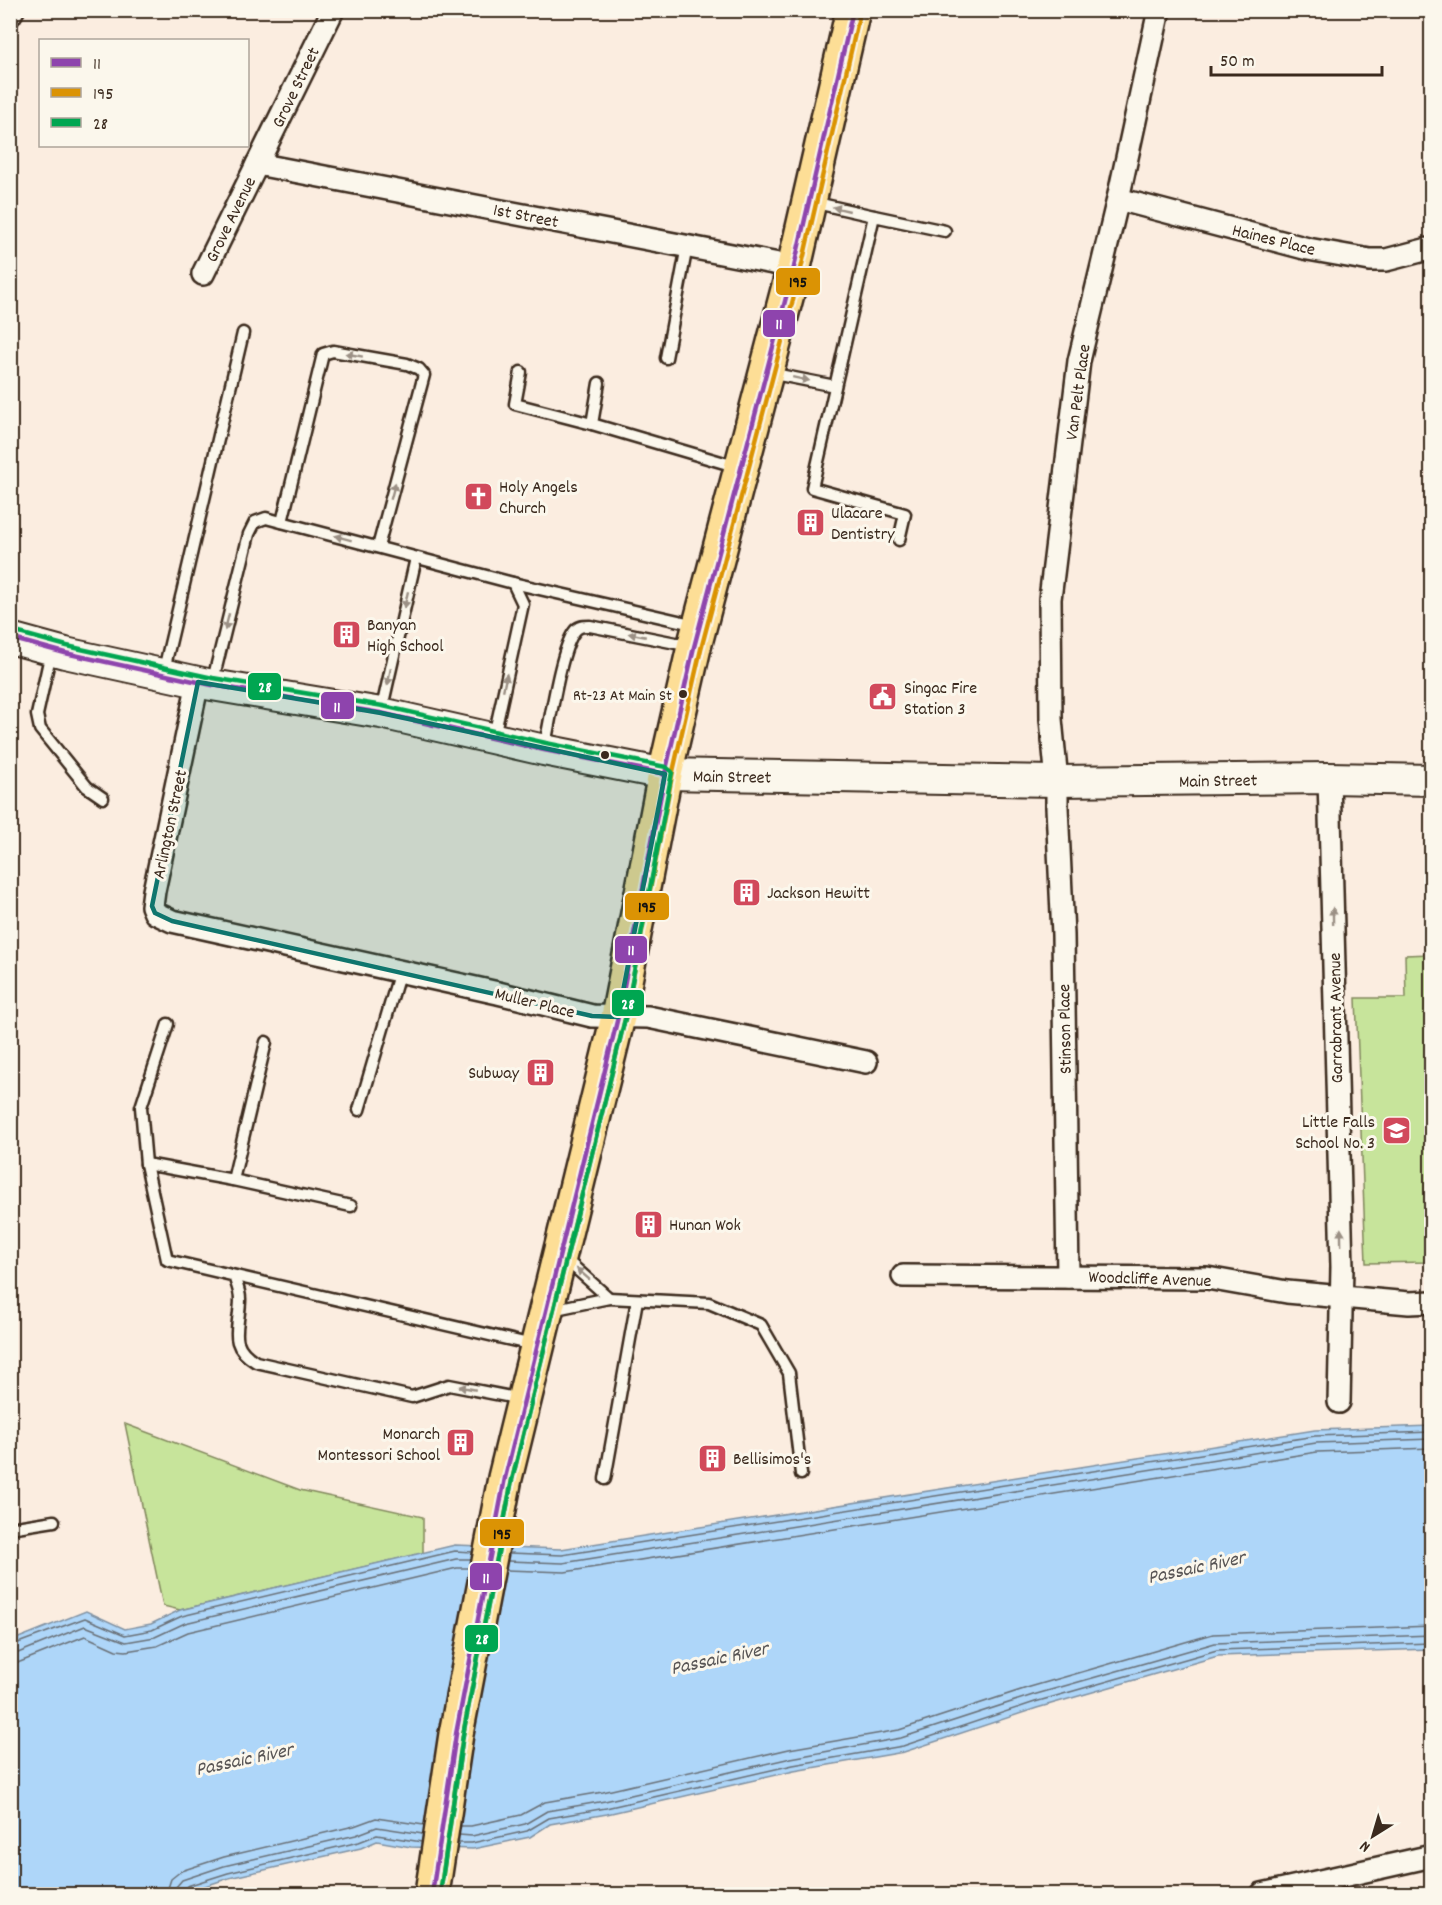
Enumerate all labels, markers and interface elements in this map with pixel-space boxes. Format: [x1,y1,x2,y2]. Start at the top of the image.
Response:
legend [39,39,249,147]
scale bar [1211,39,1382,77]
street label: Grove Street [267,43,328,133]
text: 50 m [1220,50,1255,75]
text: 11 [93,53,101,78]
text: 195 [93,83,114,108]
text: 28 [93,113,108,138]
street label: Grove Avenue [201,173,264,267]
street label: 1st Street [491,199,561,236]
one-way arrow [832,204,851,213]
street label: Haines Place [1229,219,1318,264]
line badge: 195 [775,267,821,296]
text: 195 [789,272,807,295]
line badge: 11 [762,309,796,338]
text: 11 [775,314,783,337]
street label: Van Pelt Place [1060,343,1099,442]
one-way arrow [344,350,363,359]
one-way arrow [791,375,810,384]
place label: Holy Angels Church [499,476,578,522]
church icon: Holy Angels Church [462,480,494,512]
one-way arrow [389,482,399,500]
place label: Ulacare Dentistry [831,502,895,548]
building icon: Ulacare Dentistry [794,506,826,538]
one-way arrow [334,533,352,543]
one-way arrow [401,590,411,609]
one-way arrow [222,612,232,631]
place label: Banyan High School [367,614,444,660]
building icon: Banyan High School [330,618,362,650]
one-way arrow [628,630,646,640]
one-way arrow [383,668,393,687]
line badge: 28 [247,672,282,701]
one-way arrow [501,673,511,691]
text: 28 [258,677,272,700]
place label: Singac Fire Station 3 [904,677,977,723]
public building icon: Singac Fire Station 3 [867,681,899,713]
place label: Rt-23 At Main St [573,685,672,708]
marker: Rt-23 At Main St [677,688,689,700]
line badge: 11 [320,691,355,720]
text: 11 [333,697,341,720]
unlabelled marker [599,749,611,761]
street label: Main Street [693,765,772,792]
street label: Arlington Street [148,767,195,881]
street label: Main Street [1179,769,1258,796]
building icon: Jackson Hewitt [730,876,762,908]
place label: Jackson Hewitt [767,882,870,907]
line badge: 195 [624,892,670,921]
text: 195 [638,897,656,920]
one-way arrow [1328,907,1338,926]
line badge: 11 [614,935,648,964]
text: 11 [627,940,635,963]
street label: Garrabrant Avenue [1324,952,1351,1083]
street label: Muller Place [492,982,577,1026]
street label: Stinson Place [1053,984,1080,1074]
line badge: 28 [611,989,645,1017]
text: 28 [621,994,635,1017]
building icon: Subway [524,1056,556,1088]
place label: Subway [468,1062,520,1087]
place label: Little Falls School No. 3 [1295,1111,1375,1157]
school or university icon: Little Falls School No. 3 [1380,1115,1412,1147]
building icon: Hunan Wok [632,1208,664,1240]
place label: Hunan Wok [669,1214,741,1239]
one-way arrow [1336,1228,1346,1247]
street label: Woodcliffe Avenue [1088,1266,1212,1295]
one-way arrow [576,1268,591,1281]
one-way arrow [457,1383,476,1392]
place label: Monarch Montessori School [318,1423,441,1469]
building icon: Monarch Montessori School [445,1427,477,1459]
building icon: Bellisimos's [696,1442,728,1474]
place label: Bellisimos's [733,1448,811,1473]
line badge: 195 [479,1518,525,1547]
text: 195 [493,1524,511,1547]
water label: Passaic River [1145,1544,1250,1593]
line badge: 11 [469,1562,503,1591]
text: 11 [482,1568,490,1591]
line badge: 28 [464,1624,499,1653]
text: 28 [475,1629,489,1652]
water label: Passaic River [668,1635,773,1684]
water label: Passaic River [193,1736,298,1785]
north arrow [1343,1806,1403,1866]
text: N [1355,1834,1376,1858]

